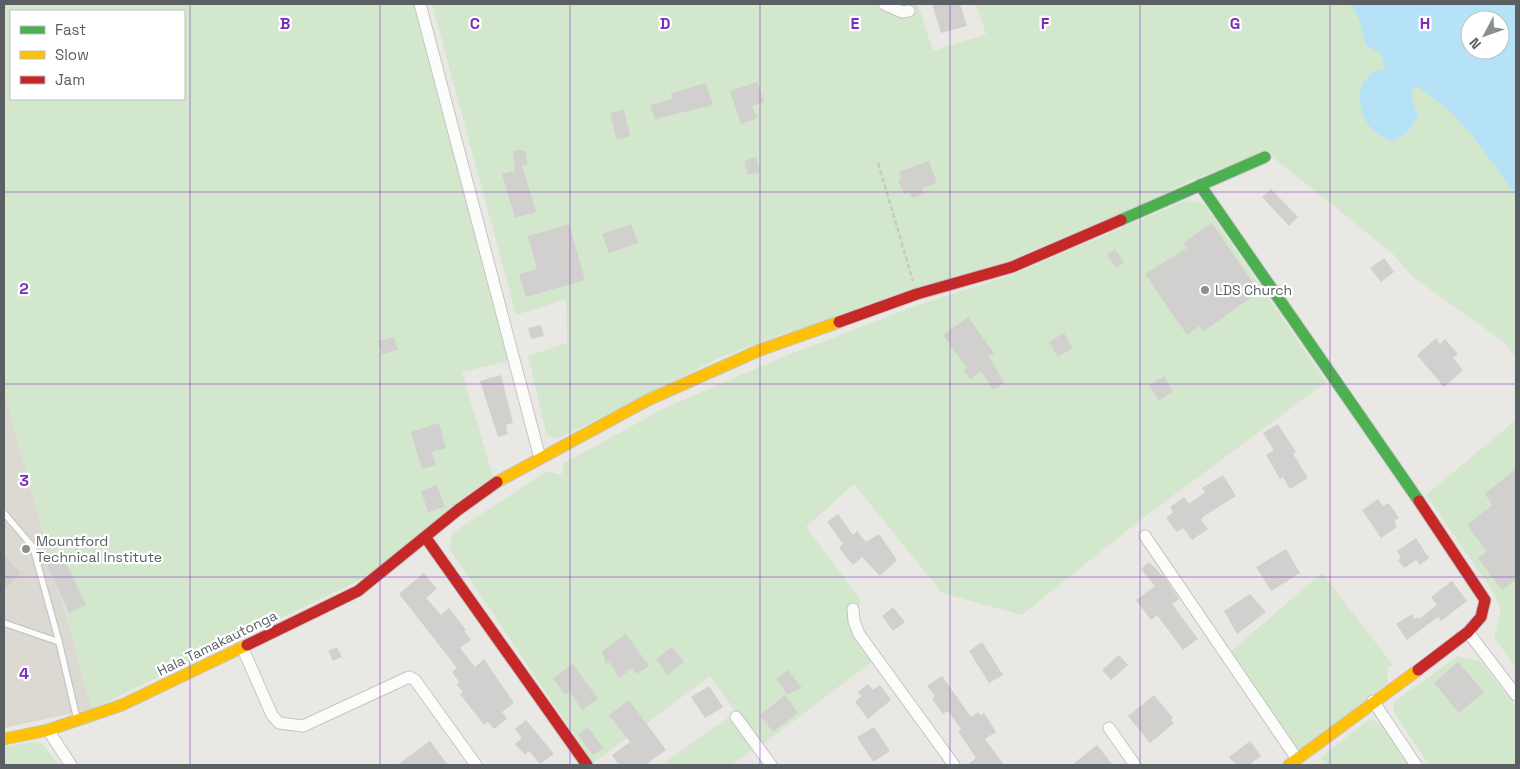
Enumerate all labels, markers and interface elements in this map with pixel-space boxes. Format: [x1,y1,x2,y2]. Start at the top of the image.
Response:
legend [10,10,185,100]
north arrow [1460,10,1510,60]
text: B [280,13,290,34]
text: C [470,13,480,34]
text: D [660,13,670,34]
text: E [851,13,860,34]
text: F [1041,13,1050,34]
text: G [1230,13,1240,34]
text: H [1420,13,1430,34]
text: Fast [55,20,86,39]
text: N [1465,34,1485,53]
text: Slow [55,45,89,64]
text: Jam [55,70,85,89]
text: 2 [19,278,29,299]
place label: LDS Church [1215,281,1292,299]
marker: LDS Church [1199,284,1211,296]
text: 3 [19,470,29,491]
place label: Mountford Technical Institute [36,532,162,566]
marker: Mountford Technical Institute [20,543,32,555]
street label: Hala Tamakautonga [154,606,280,680]
text: 4 [19,663,29,684]

